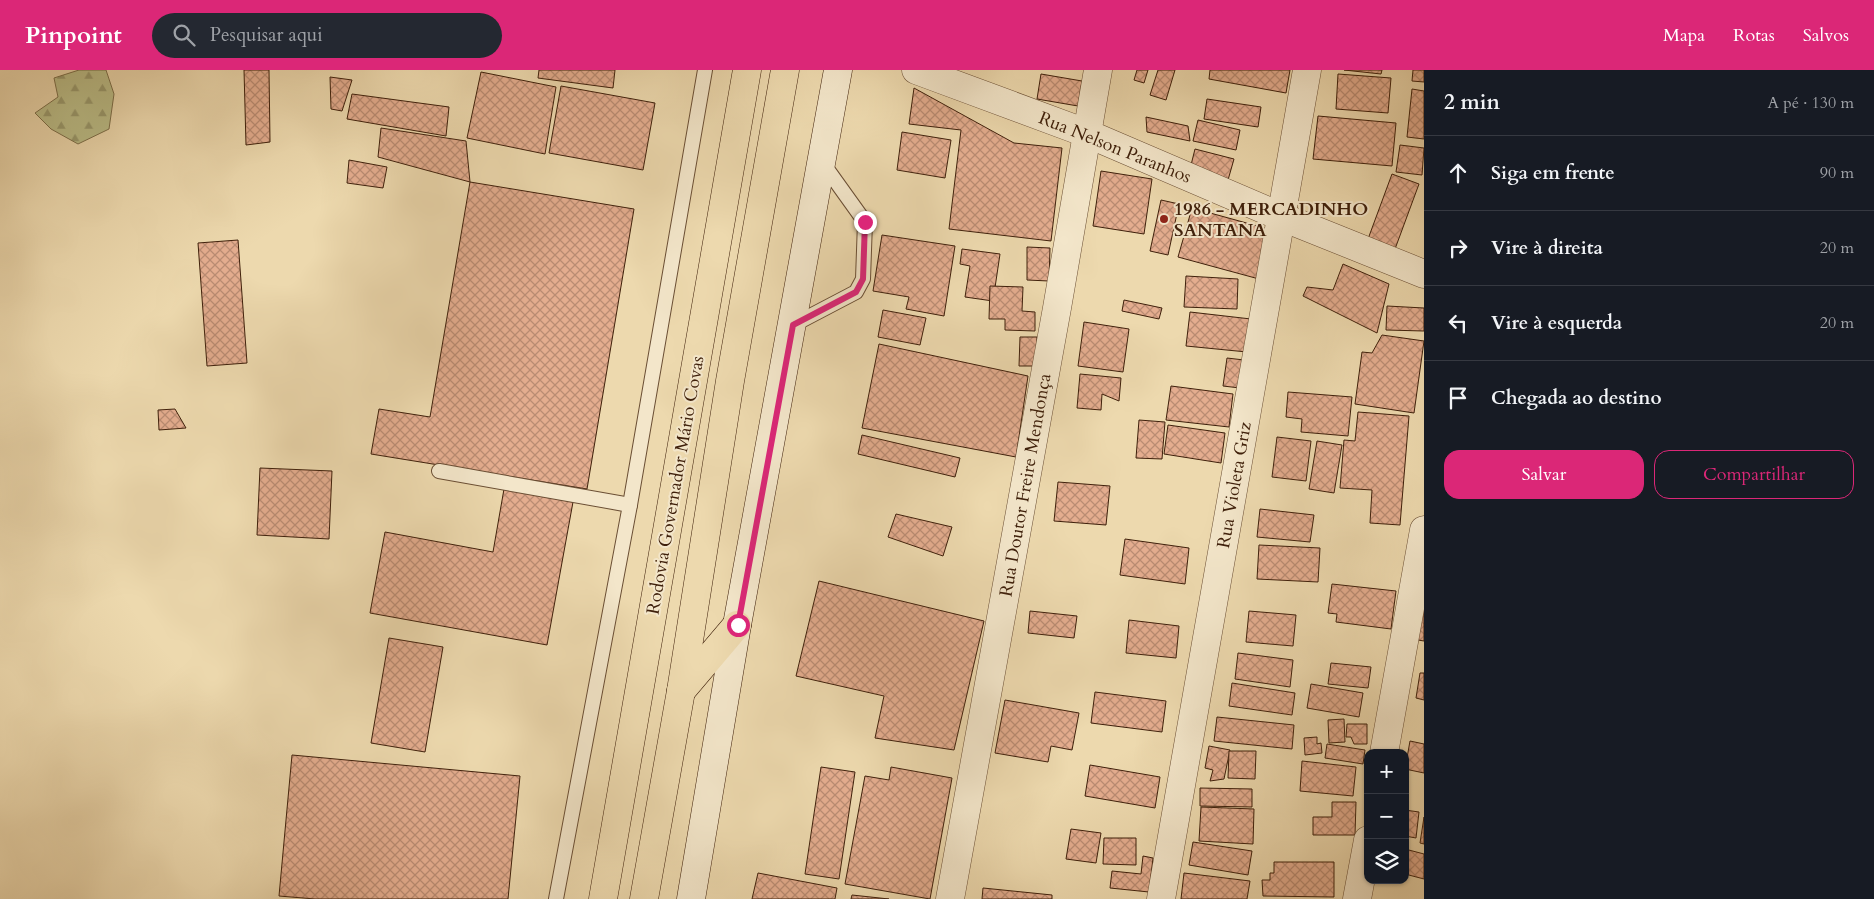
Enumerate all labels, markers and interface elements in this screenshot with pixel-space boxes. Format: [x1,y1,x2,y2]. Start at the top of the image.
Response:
search box [152,13,502,58]
text: Pinpoint [25,19,122,52]
icon: search [170,21,198,49]
text: Pesquisar aqui [210,22,323,48]
text: Mapa [1663,23,1705,48]
text: Rotas [1733,23,1775,48]
text: Salvos [1803,23,1849,48]
text: 2 min [1444,88,1500,117]
text: A pé · 130 m [1767,92,1854,114]
street label: Rua Nelson Paranhos [1035,105,1195,189]
icon: ahead [1444,159,1472,187]
text: Siga em frente [1491,160,1615,186]
text: 90 m [1820,162,1854,184]
place label: 1986 - MERCADINHO SANTANA [1174,197,1368,243]
route end [854,211,877,234]
marker: 1986 - MERCADINHO SANTANA [1158,213,1170,225]
icon: right [1444,234,1472,262]
text: Vire à direita [1491,235,1603,261]
text: 20 m [1820,237,1854,259]
icon: left [1444,309,1472,337]
text: Vire à esquerda [1491,310,1622,336]
text: 20 m [1820,312,1854,334]
street label: Rodovia Governador Mário Covas [640,354,711,616]
street label: Rua Doutor Freire Mendonça [994,371,1058,599]
icon: arrive [1444,384,1472,412]
text: Chegada ao destino [1491,385,1662,411]
street label: Rua Violeta Griz [1211,420,1258,550]
button: Salvar [1444,450,1644,499]
button: Compartilhar [1654,450,1854,499]
route start [727,614,750,637]
map controls [1364,749,1409,884]
button: + [1364,749,1409,794]
button: − [1364,794,1409,839]
button: layers [1364,839,1409,884]

